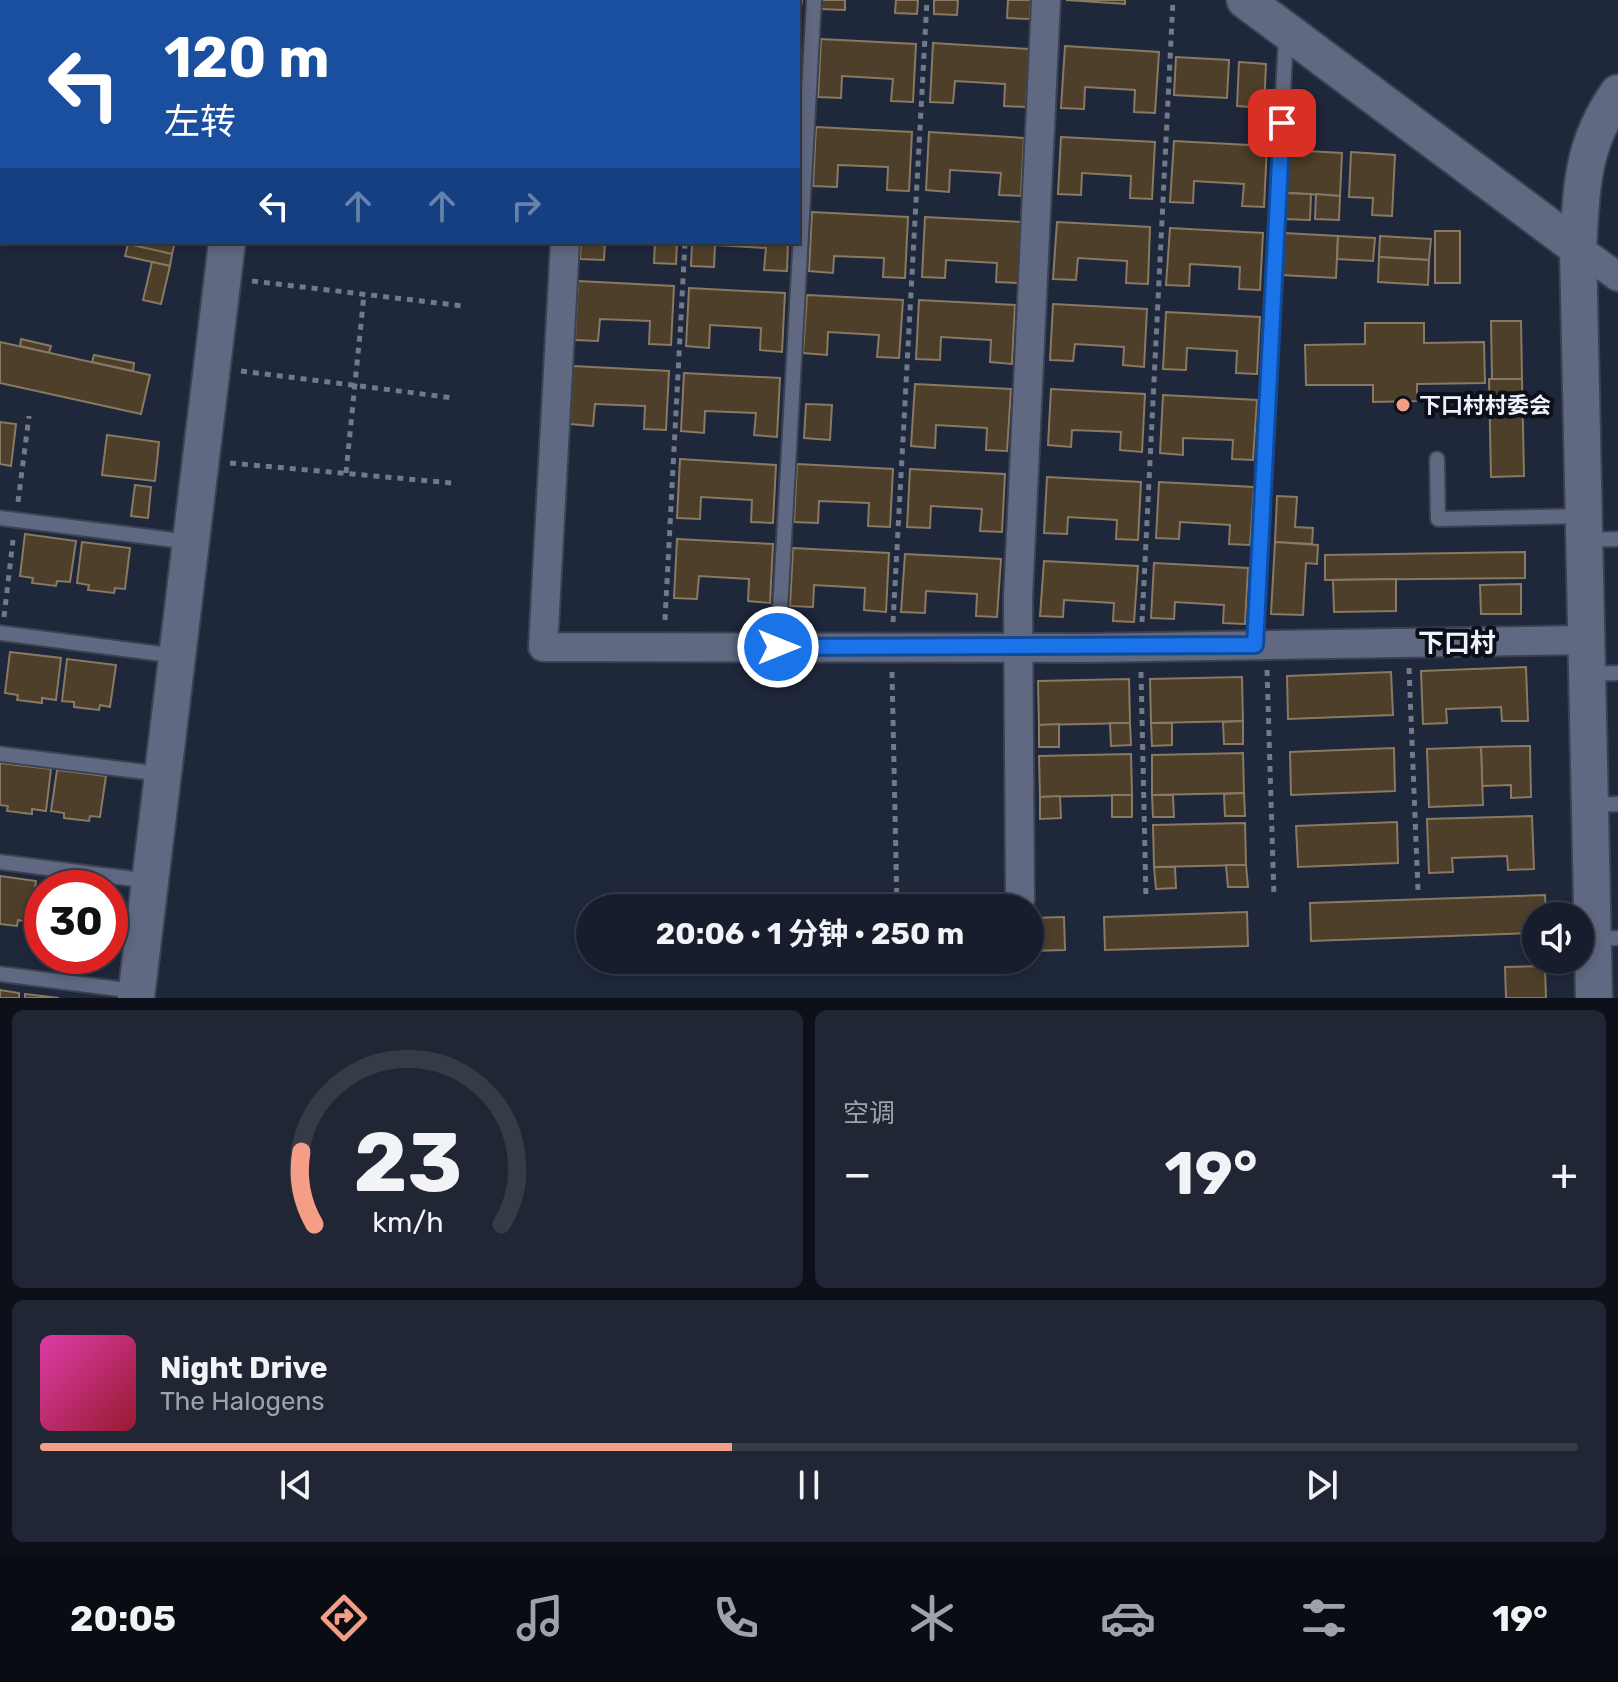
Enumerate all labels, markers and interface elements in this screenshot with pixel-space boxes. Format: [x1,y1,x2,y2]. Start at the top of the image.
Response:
text: 120 m [164,25,330,91]
icon: left [32,32,136,136]
pin [1248,89,1316,157]
text: 左转 [164,100,236,143]
icon: arrive [1260,101,1304,145]
icon: left [252,184,296,228]
icon: ahead [336,184,380,228]
icon: ahead [420,184,464,228]
icon: right [504,184,548,228]
place label: 下口村村委会 [1419,392,1551,419]
marker: 下口村村委会 [1394,396,1412,414]
position arrow [736,605,820,689]
district label: 下口村 [1418,628,1496,659]
speed limit sign: 30 [24,870,128,974]
map controls [1522,902,1594,974]
button: sound [1522,902,1594,974]
text: 20:06 · 1 分钟 · 250 m [656,916,964,952]
text: 空调 [843,1098,895,1129]
text: 23 [353,1113,462,1212]
text: 19° [1165,1138,1258,1209]
text: − [843,1148,872,1200]
text: + [1551,1148,1578,1200]
text: km/h [372,1205,443,1239]
text: Night Drive [160,1350,328,1386]
text: The Halogens [160,1386,325,1417]
icon: previous [274,1463,318,1507]
icon: pause [787,1463,831,1507]
icon: next [1300,1463,1344,1507]
icon: directions [316,1590,372,1646]
icon: music [512,1590,568,1646]
icon: phone [708,1590,764,1646]
icon: climate [904,1590,960,1646]
icon: car [1100,1590,1156,1646]
icon: filters [1296,1590,1352,1646]
text: 20:05 [70,1597,176,1640]
text: 19° [1492,1597,1548,1640]

